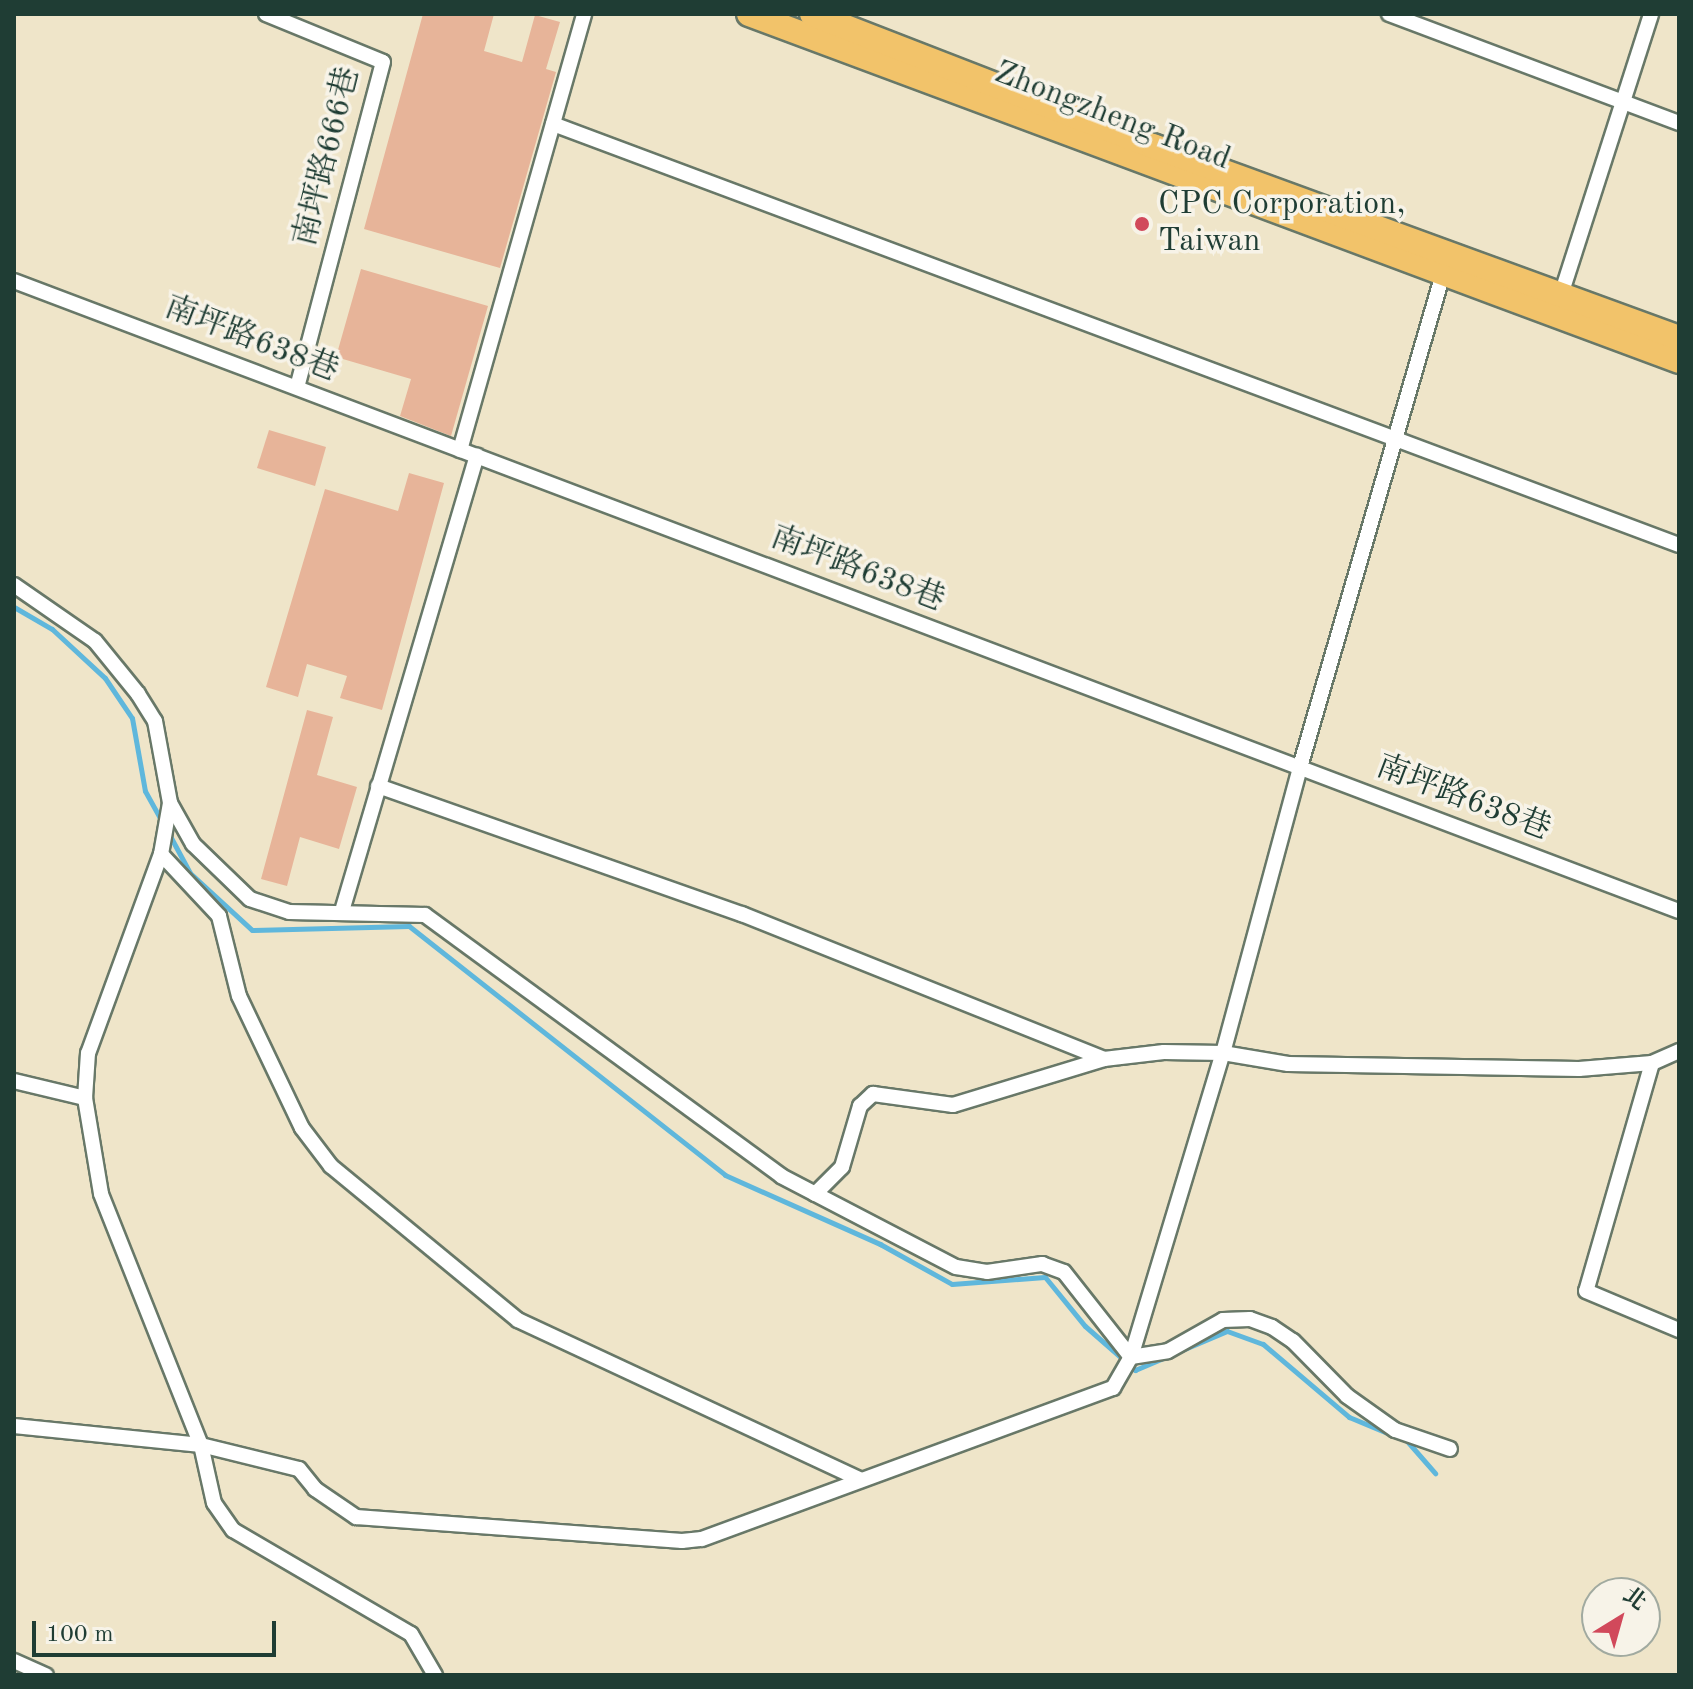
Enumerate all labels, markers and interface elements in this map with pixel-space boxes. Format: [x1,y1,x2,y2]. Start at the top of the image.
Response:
street label: Zhongzheng Road [989,54,1235,180]
street label: 南坪路666巷 [287,63,369,251]
place label: CPC Corporation, Taiwan [1158,187,1405,262]
marker: CPC Corporation, Taiwan [1133,215,1151,233]
street label: 南坪路638巷 [158,289,344,391]
street label: 南坪路638巷 [764,519,950,621]
street label: 南坪路638巷 [1370,748,1556,850]
north arrow [1581,1577,1661,1657]
text: 北 [1619,1584,1650,1615]
scale bar [36,1605,280,1655]
text: 100 m [46,1623,114,1647]

